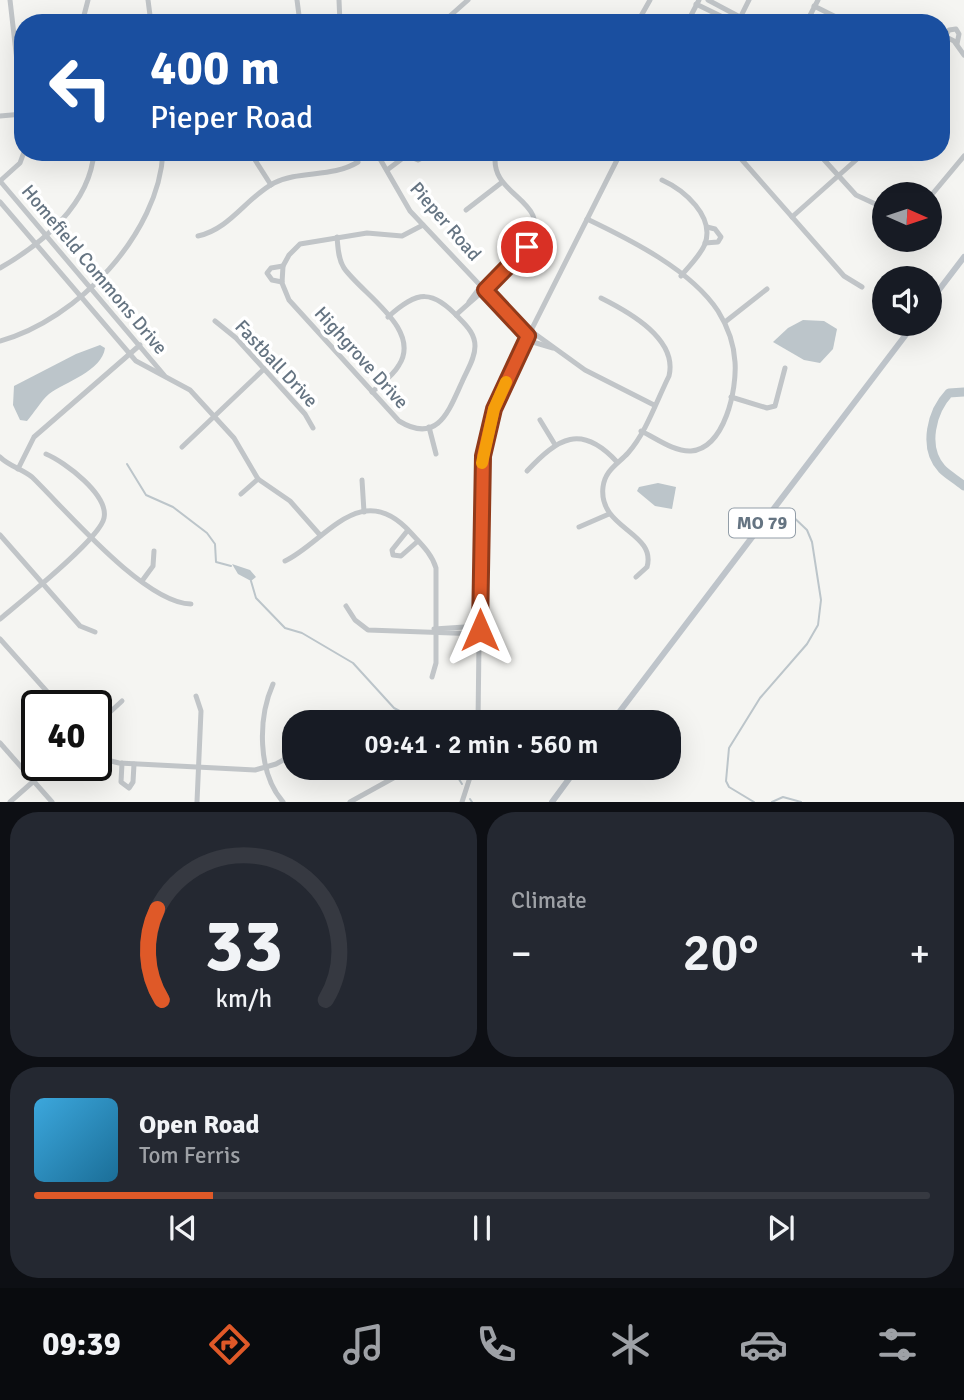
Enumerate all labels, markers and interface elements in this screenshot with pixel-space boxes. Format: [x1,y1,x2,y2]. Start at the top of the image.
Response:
text: 400 m [150,38,280,98]
icon: left [35,42,126,133]
text: Pieper Road [150,98,313,137]
street label: Pieper Road [404,177,486,266]
street label: Homefield Commons Drive [16,180,172,359]
north arrow [872,182,942,252]
map controls [872,182,942,336]
pin [497,217,557,277]
icon: arrive [508,228,546,266]
button: sound [872,266,942,336]
street label: Highgrove Drive [309,302,413,414]
street label: Fastball Drive [230,315,323,413]
road number: MO 79 [729,508,795,538]
position arrow [443,593,517,667]
speed limit sign: 40 [21,690,112,781]
text: 09:41 · 2 min · 560 m [365,729,598,761]
text: Climate [511,886,587,915]
text: 33 [204,903,283,992]
text: 20° [682,921,759,985]
text: − [511,930,532,977]
text: + [909,930,930,977]
text: km/h [215,983,272,1014]
text: Open Road [139,1109,260,1141]
text: Tom Ferris [139,1141,240,1170]
icon: previous [164,1209,202,1247]
icon: pause [463,1209,501,1247]
icon: next [762,1209,800,1247]
icon: directions [205,1320,254,1369]
icon: music [339,1320,388,1369]
icon: phone [472,1320,521,1369]
icon: climate [606,1320,655,1369]
icon: car [739,1320,788,1369]
icon: filters [873,1320,922,1369]
text: 09:39 [42,1325,121,1364]

